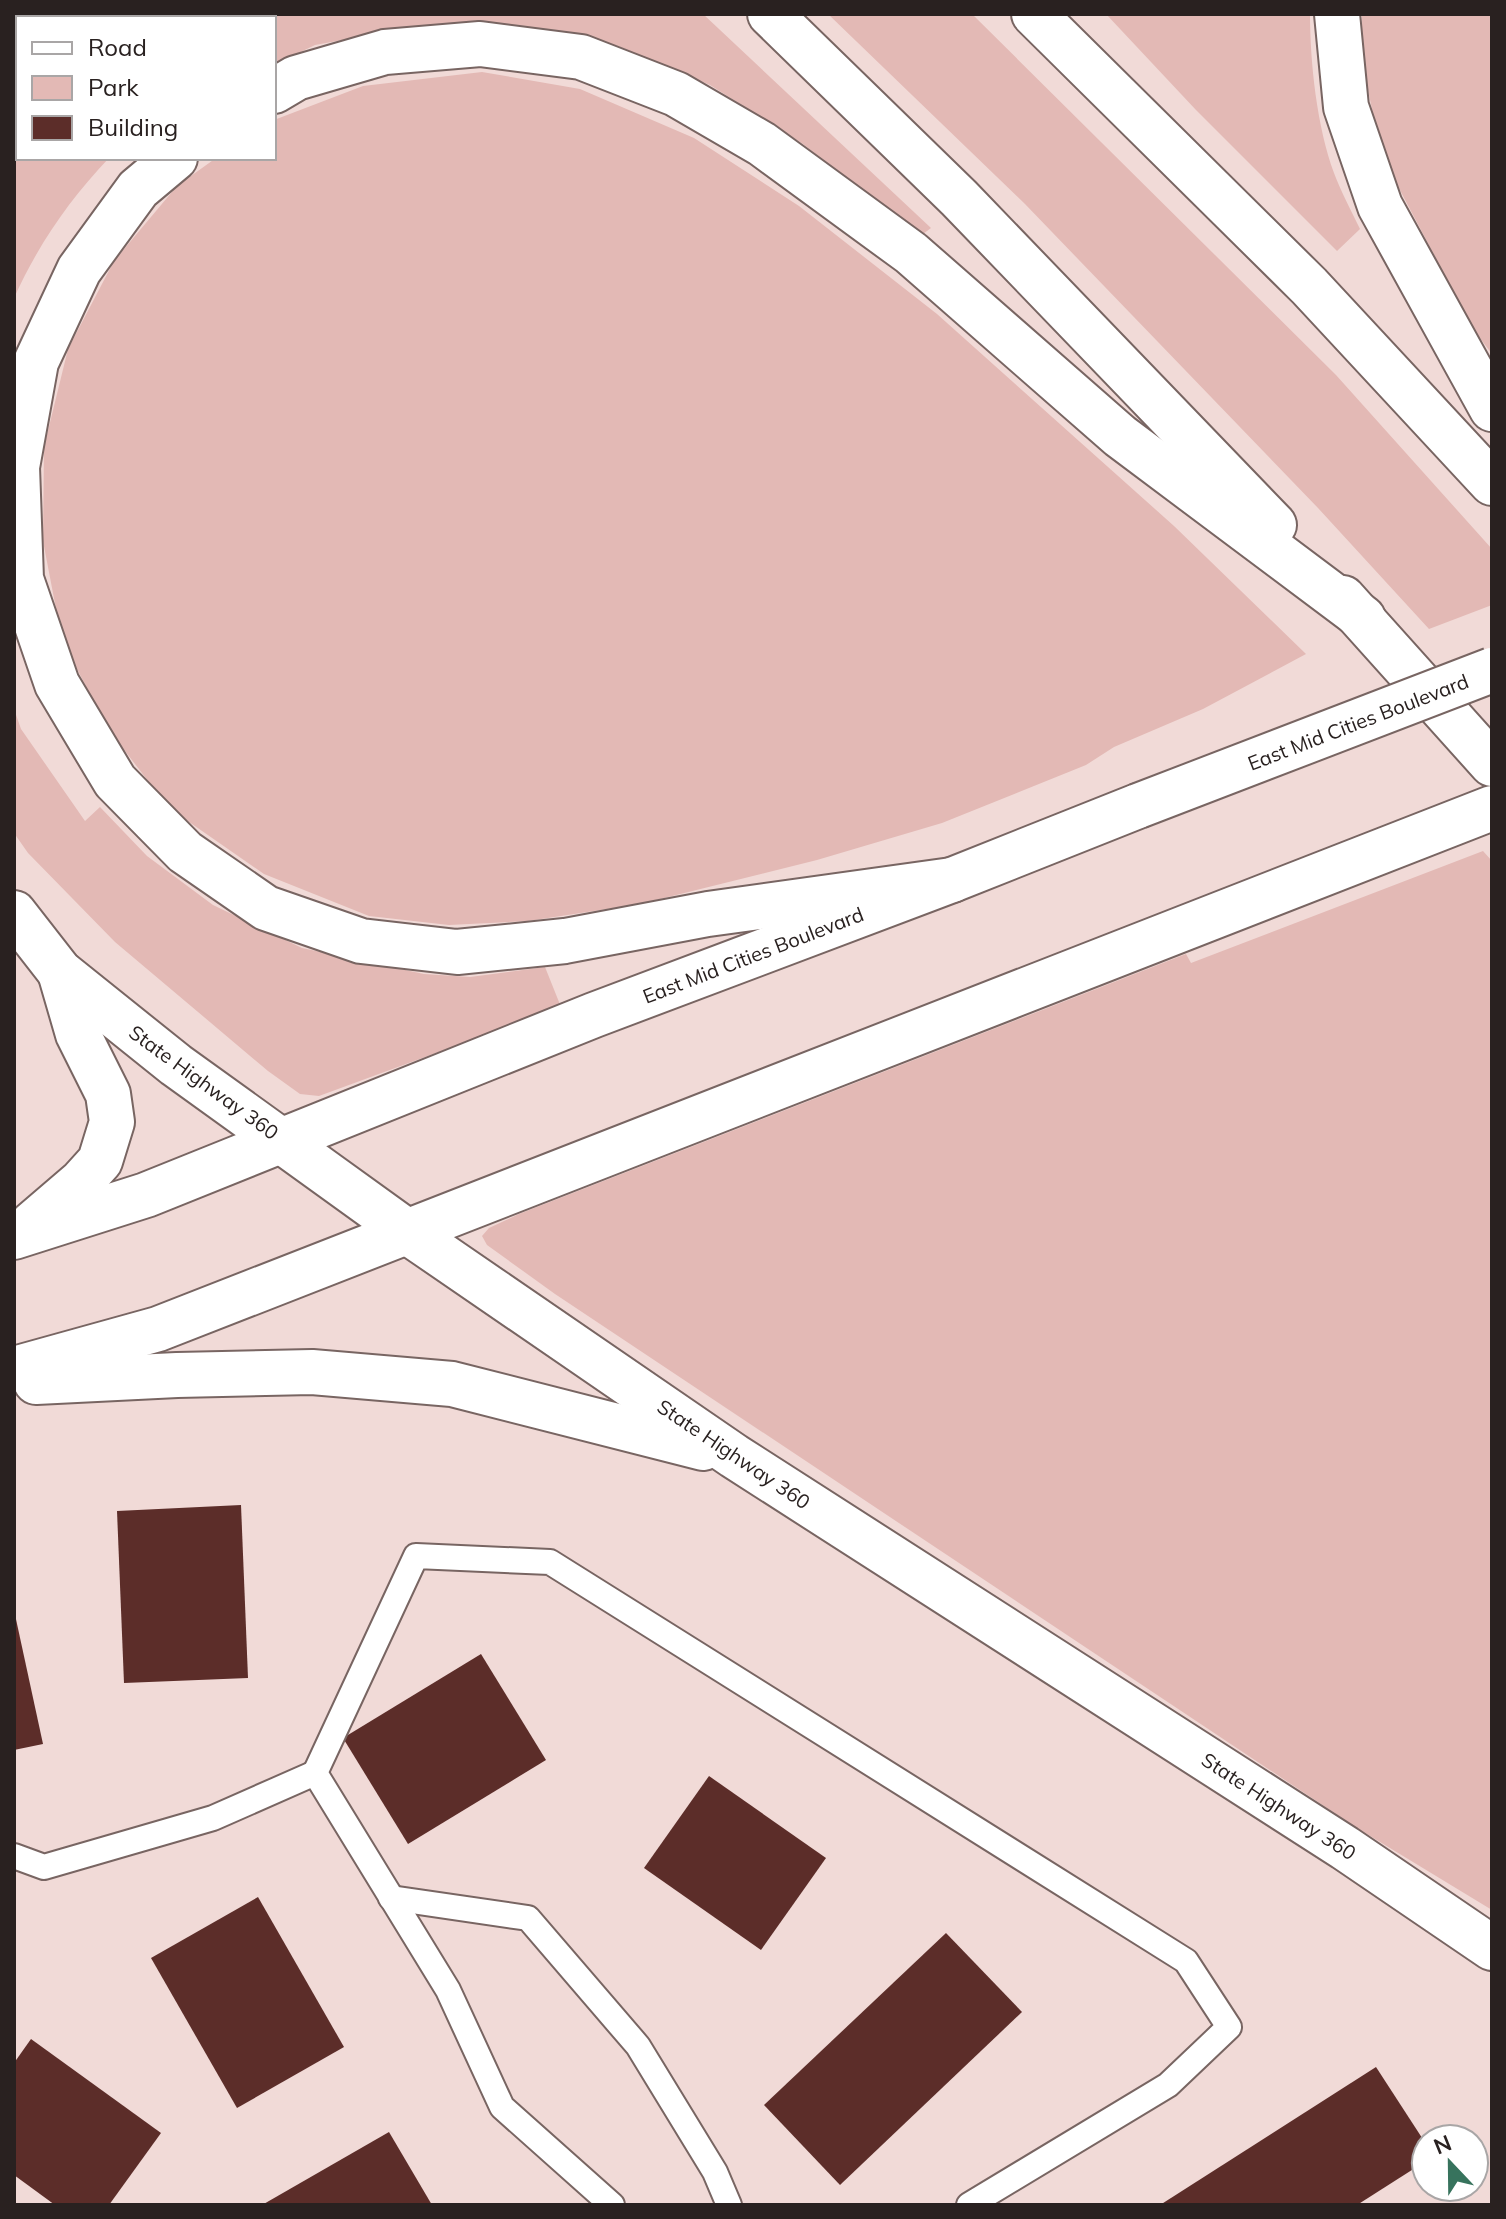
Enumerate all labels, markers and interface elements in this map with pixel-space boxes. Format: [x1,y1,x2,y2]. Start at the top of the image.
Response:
legend [16,16,276,160]
text: Road [88,32,147,62]
text: Park [88,72,139,102]
text: Building [88,112,178,142]
street label: East Mid Cities Boulevard [1244,668,1472,776]
street label: East Mid Cities Boulevard [639,901,867,1009]
street label: State Highway 360 [124,1019,284,1145]
street label: State Highway 360 [653,1394,815,1514]
street label: State Highway 360 [1197,1747,1361,1865]
north arrow [1410,2123,1490,2203]
text: N [1430,2128,1455,2161]

